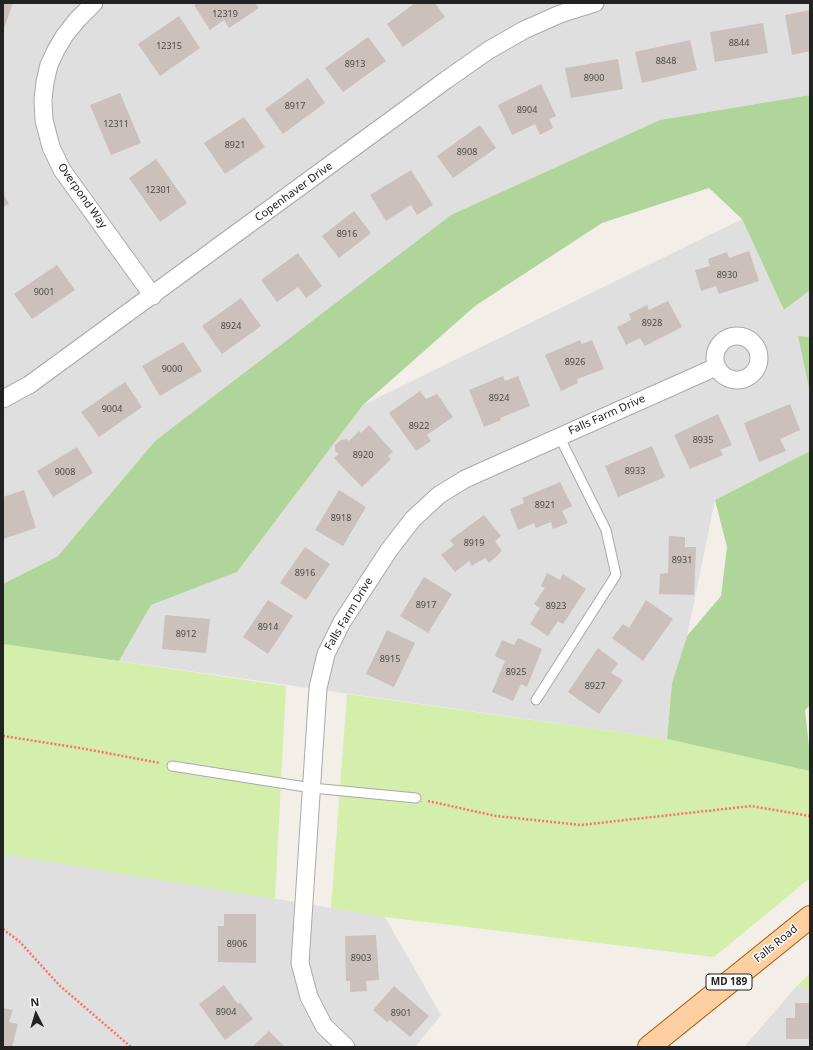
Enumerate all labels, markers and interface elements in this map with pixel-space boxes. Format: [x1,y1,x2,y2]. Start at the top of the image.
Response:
house number: 12319 [212,9,238,19]
house number: 8844 [729,38,749,48]
house number: 12315 [156,41,182,51]
house number: 8848 [656,56,676,66]
house number: 8913 [345,59,365,69]
house number: 8900 [584,73,604,83]
house number: 8917 [285,101,305,111]
house number: 8904 [517,105,537,115]
house number: 12311 [103,119,129,129]
house number: 8921 [225,140,245,150]
house number: 8908 [457,147,477,157]
street label: Copenhaver Drive [253,159,335,225]
street label: Overpond Way [55,161,109,231]
house number: 12301 [145,185,171,195]
house number: 8916 [337,229,357,239]
house number: 8930 [717,270,737,280]
house number: 9001 [34,287,54,297]
house number: 8928 [642,318,662,328]
house number: 8924 [221,321,241,331]
house number: 8926 [565,357,585,367]
house number: 9000 [162,364,182,374]
street label: Falls Farm Drive [567,392,647,438]
house number: 8924 [489,393,509,403]
house number: 9004 [102,404,122,414]
house number: 8922 [409,421,429,431]
house number: 8935 [693,435,713,445]
house number: 8920 [353,450,373,460]
house number: 8933 [625,466,645,476]
house number: 9008 [55,467,75,477]
house number: 8921 [535,500,555,510]
house number: 8918 [331,513,351,523]
house number: 8919 [464,538,484,548]
house number: 8931 [672,555,692,565]
house number: 8916 [295,568,315,578]
street label: Falls Farm Drive [322,575,376,653]
house number: 8917 [416,600,436,610]
house number: 8923 [546,601,566,611]
house number: 8914 [258,622,278,632]
house number: 8912 [176,629,196,639]
house number: 8915 [380,654,400,664]
house number: 8925 [506,667,526,677]
house number: 8927 [585,681,605,691]
street label: Falls Road [752,922,800,966]
house number: 8906 [227,939,247,949]
house number: 8903 [351,953,371,963]
road number: MD 189 [706,974,752,990]
north arrow [16,994,56,1034]
text: N [30,994,40,1009]
house number: 8904 [216,1007,236,1017]
house number: 8901 [391,1008,411,1018]

